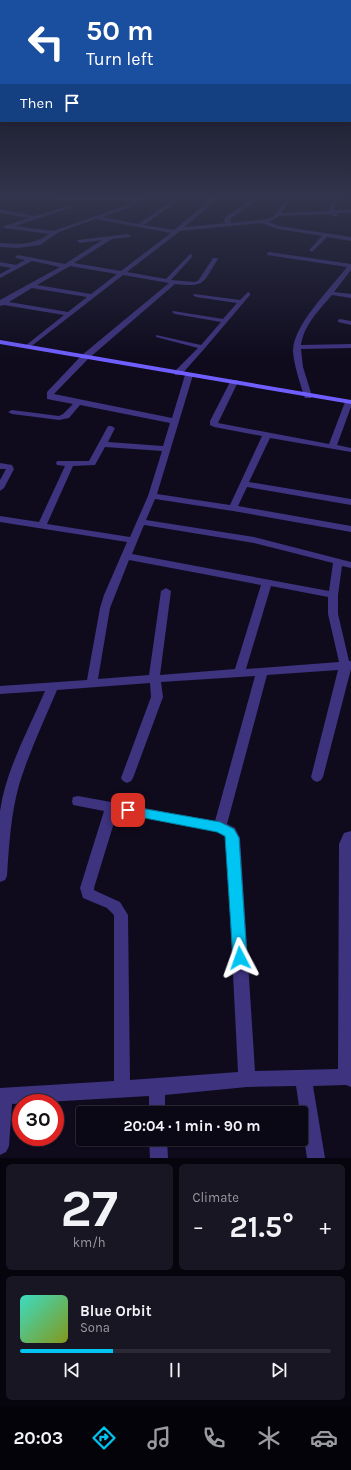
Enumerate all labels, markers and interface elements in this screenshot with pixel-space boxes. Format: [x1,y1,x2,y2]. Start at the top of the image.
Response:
text: 50 m [86,14,154,47]
icon: left [20,16,72,68]
text: Turn left [86,48,154,70]
icon: arrive [61,92,83,114]
text: Then [20,94,53,112]
pin [111,793,145,827]
icon: arrive [117,799,139,821]
position arrow [219,937,261,979]
speed limit sign: 30 [12,1094,64,1146]
text: 20:04 · 1 min · 90 m [124,1117,260,1135]
text: 27 [61,1178,118,1239]
text: Climate [193,1190,239,1205]
text: 21.5° [230,1209,294,1245]
text: − [193,1214,204,1240]
text: + [319,1214,331,1240]
text: km/h [73,1235,106,1250]
text: Blue Orbit [80,1302,152,1320]
text: Sona [80,1320,110,1335]
icon: previous [61,1359,83,1381]
icon: pause [164,1359,186,1381]
icon: next [268,1359,290,1381]
icon: directions [90,1424,118,1452]
icon: music [145,1424,173,1452]
icon: phone [200,1424,228,1452]
icon: climate [255,1424,283,1452]
icon: car [310,1424,338,1452]
text: 20:03 [13,1427,63,1449]

